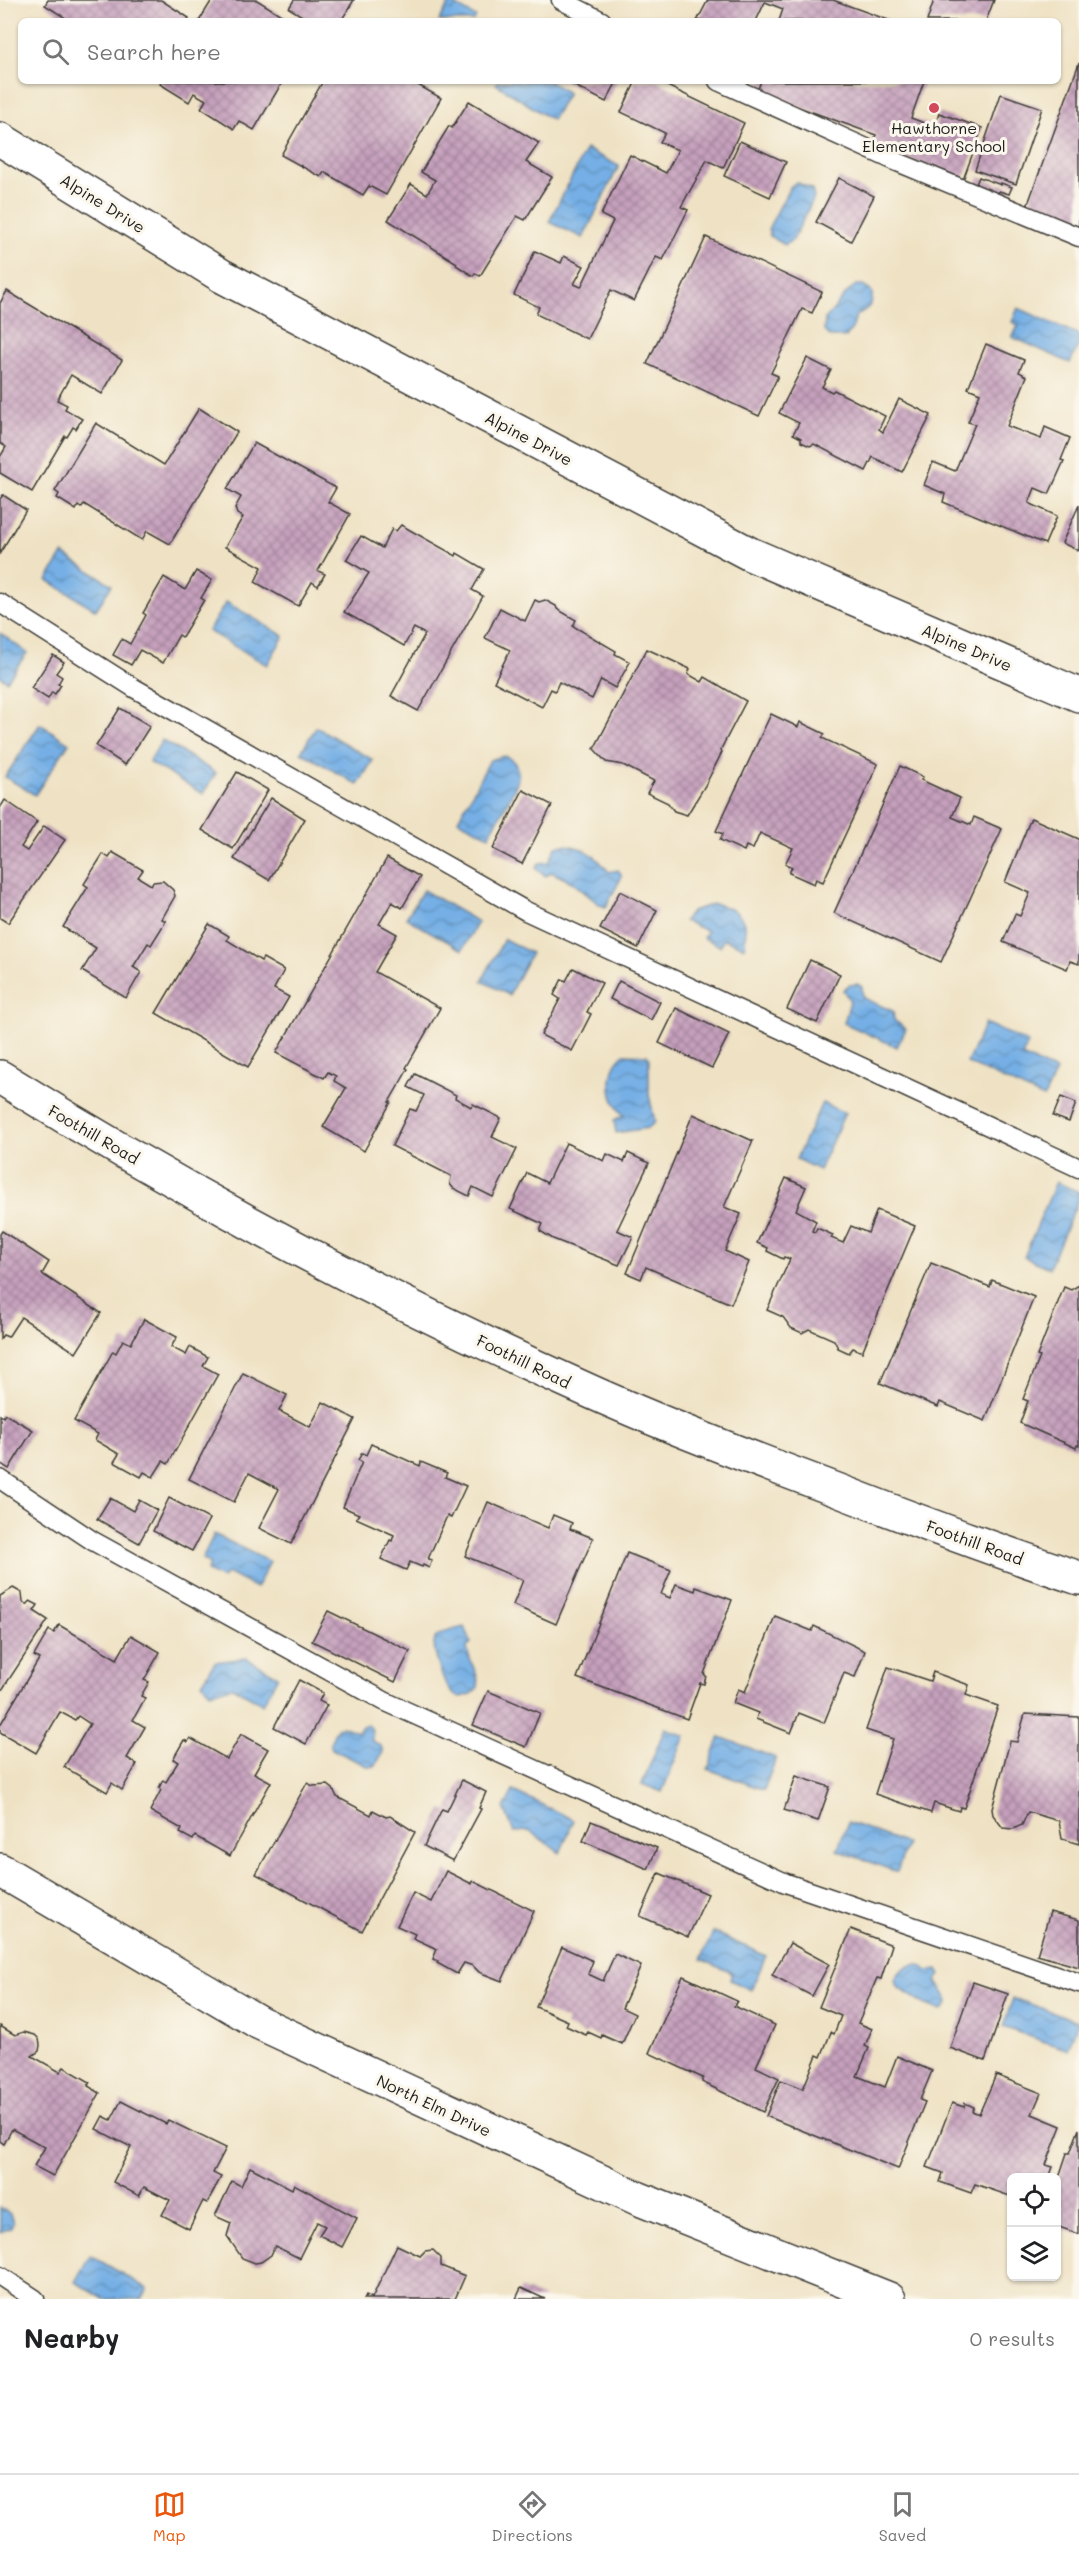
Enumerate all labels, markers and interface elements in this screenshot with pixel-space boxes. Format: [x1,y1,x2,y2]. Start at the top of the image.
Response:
search box [18,18,1061,84]
icon: search [39,35,72,68]
text: Search here [87,37,221,66]
marker: Hawthorne Elementary School [927,101,941,115]
place label: Hawthorne Elementary School [862,117,1006,156]
street label: Alpine Drive [57,169,149,237]
street label: Alpine Drive [482,406,576,470]
street label: Alpine Drive [919,619,1015,675]
street label: Foothill Road [45,1099,143,1169]
street label: Foothill Road [474,1329,574,1393]
street label: Foothill Road [924,1515,1026,1569]
street label: North Elm Drive [373,2069,495,2141]
map controls [1007,2173,1061,2281]
button: locate [1007,2173,1061,2227]
button: layers [1007,2227,1061,2281]
text: Nearby [24,2321,119,2355]
text: 0 results [970,2325,1055,2351]
tab: Map [153,2488,186,2545]
tab: Directions [492,2488,573,2545]
tab: Saved [879,2488,926,2545]

